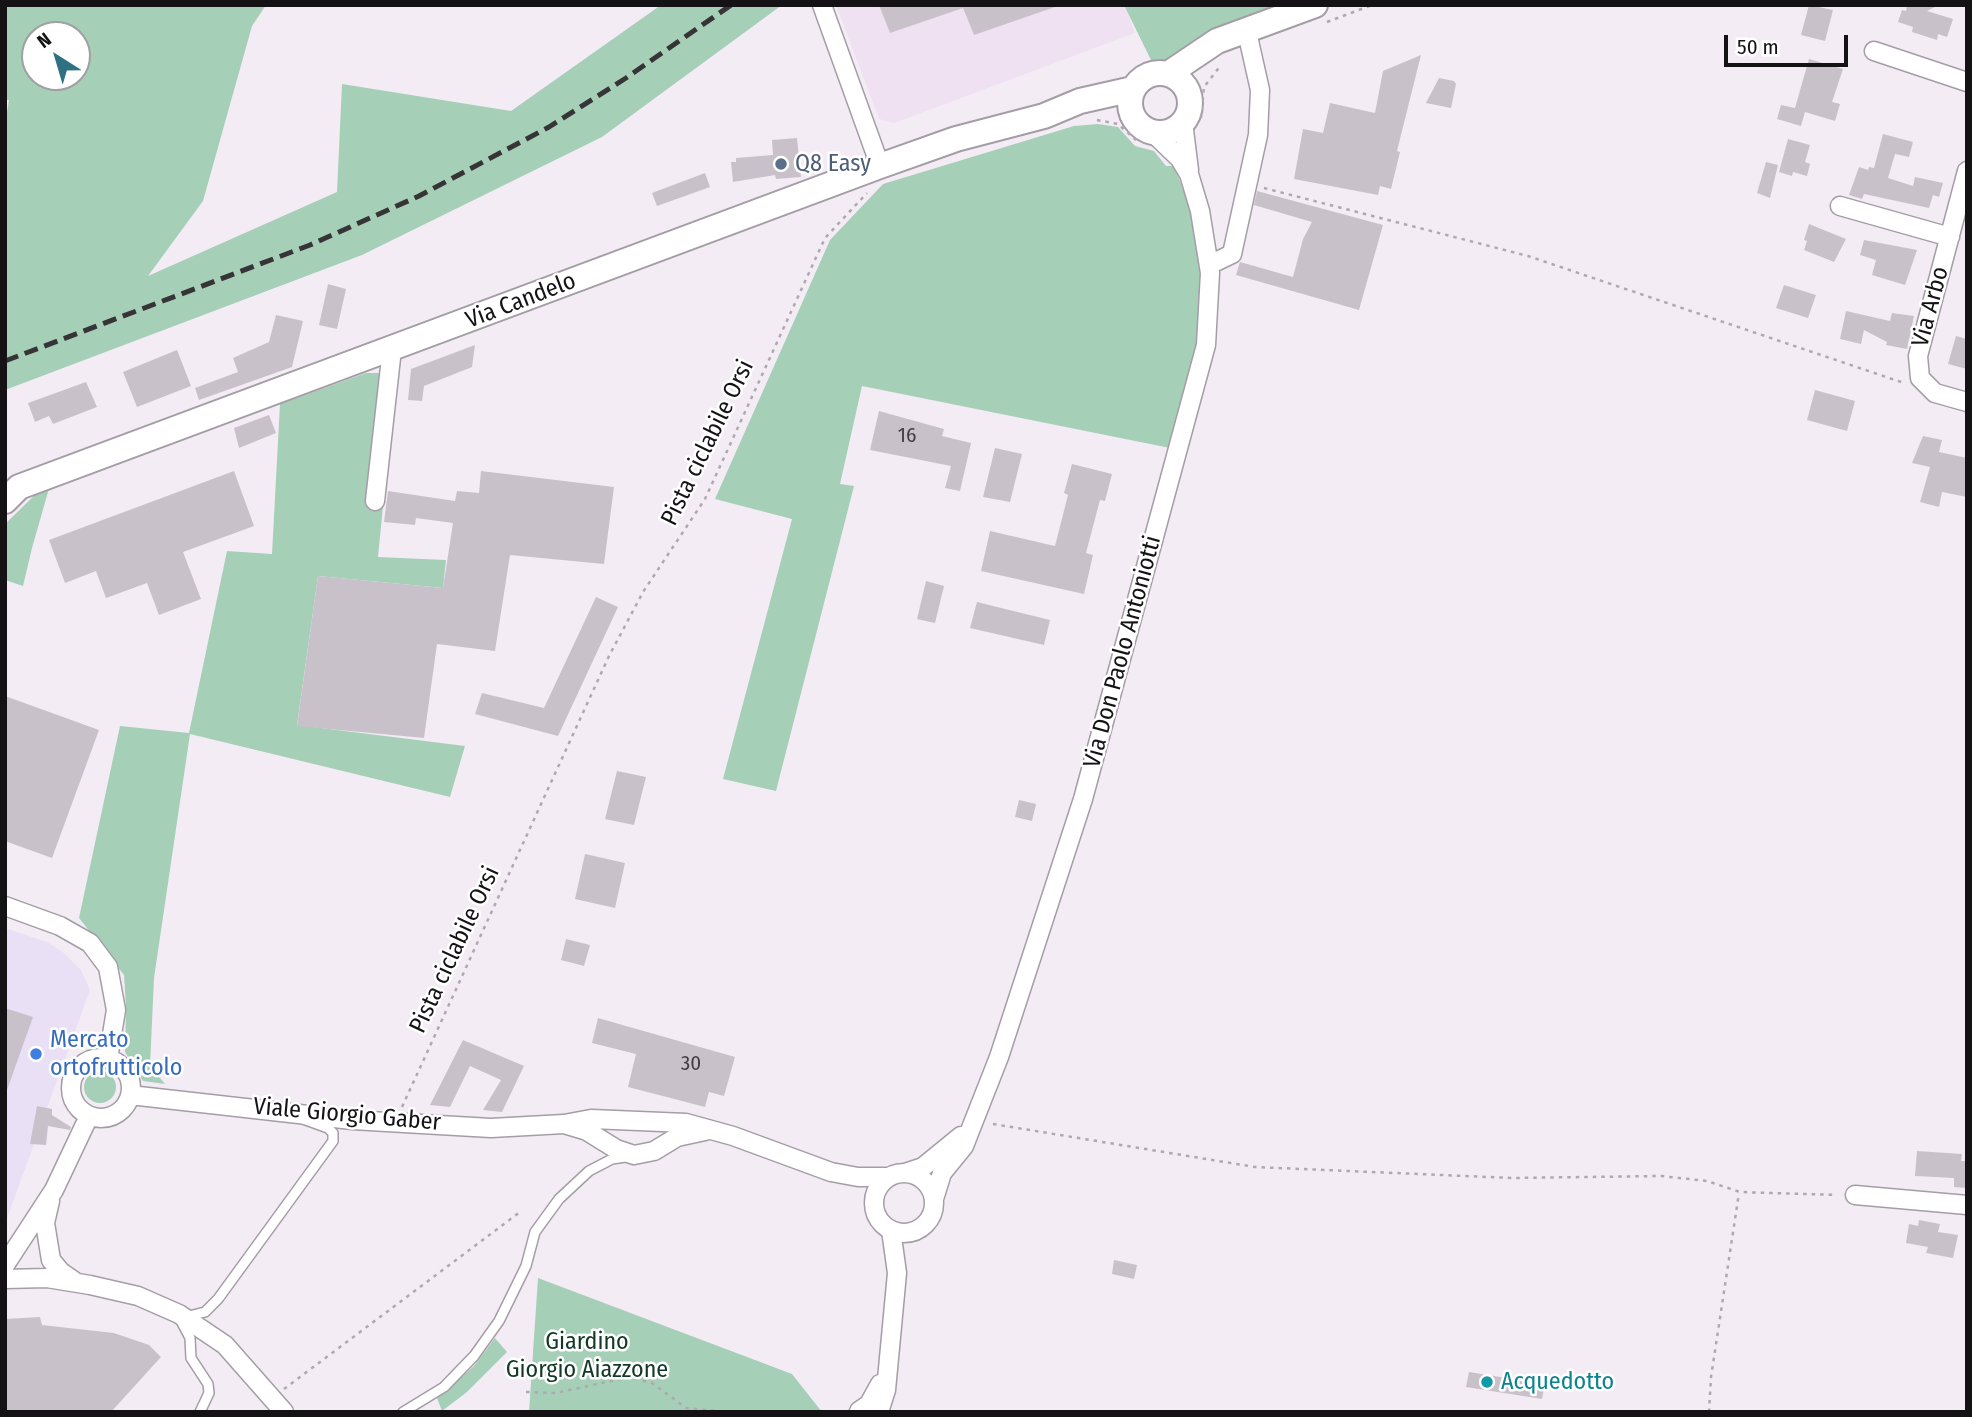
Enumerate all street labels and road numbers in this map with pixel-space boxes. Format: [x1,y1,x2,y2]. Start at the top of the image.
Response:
street label: Via Arbo [1906,264,1956,350]
street label: Via Candelo [462,267,580,335]
street label: Pista ciclabile Orsi [656,356,760,530]
street label: Via Don Paolo Antoniotti [1078,533,1168,771]
street label: Pista ciclabile Orsi [404,862,506,1038]
street label: Viale Giorgio Gaber [252,1092,442,1138]

